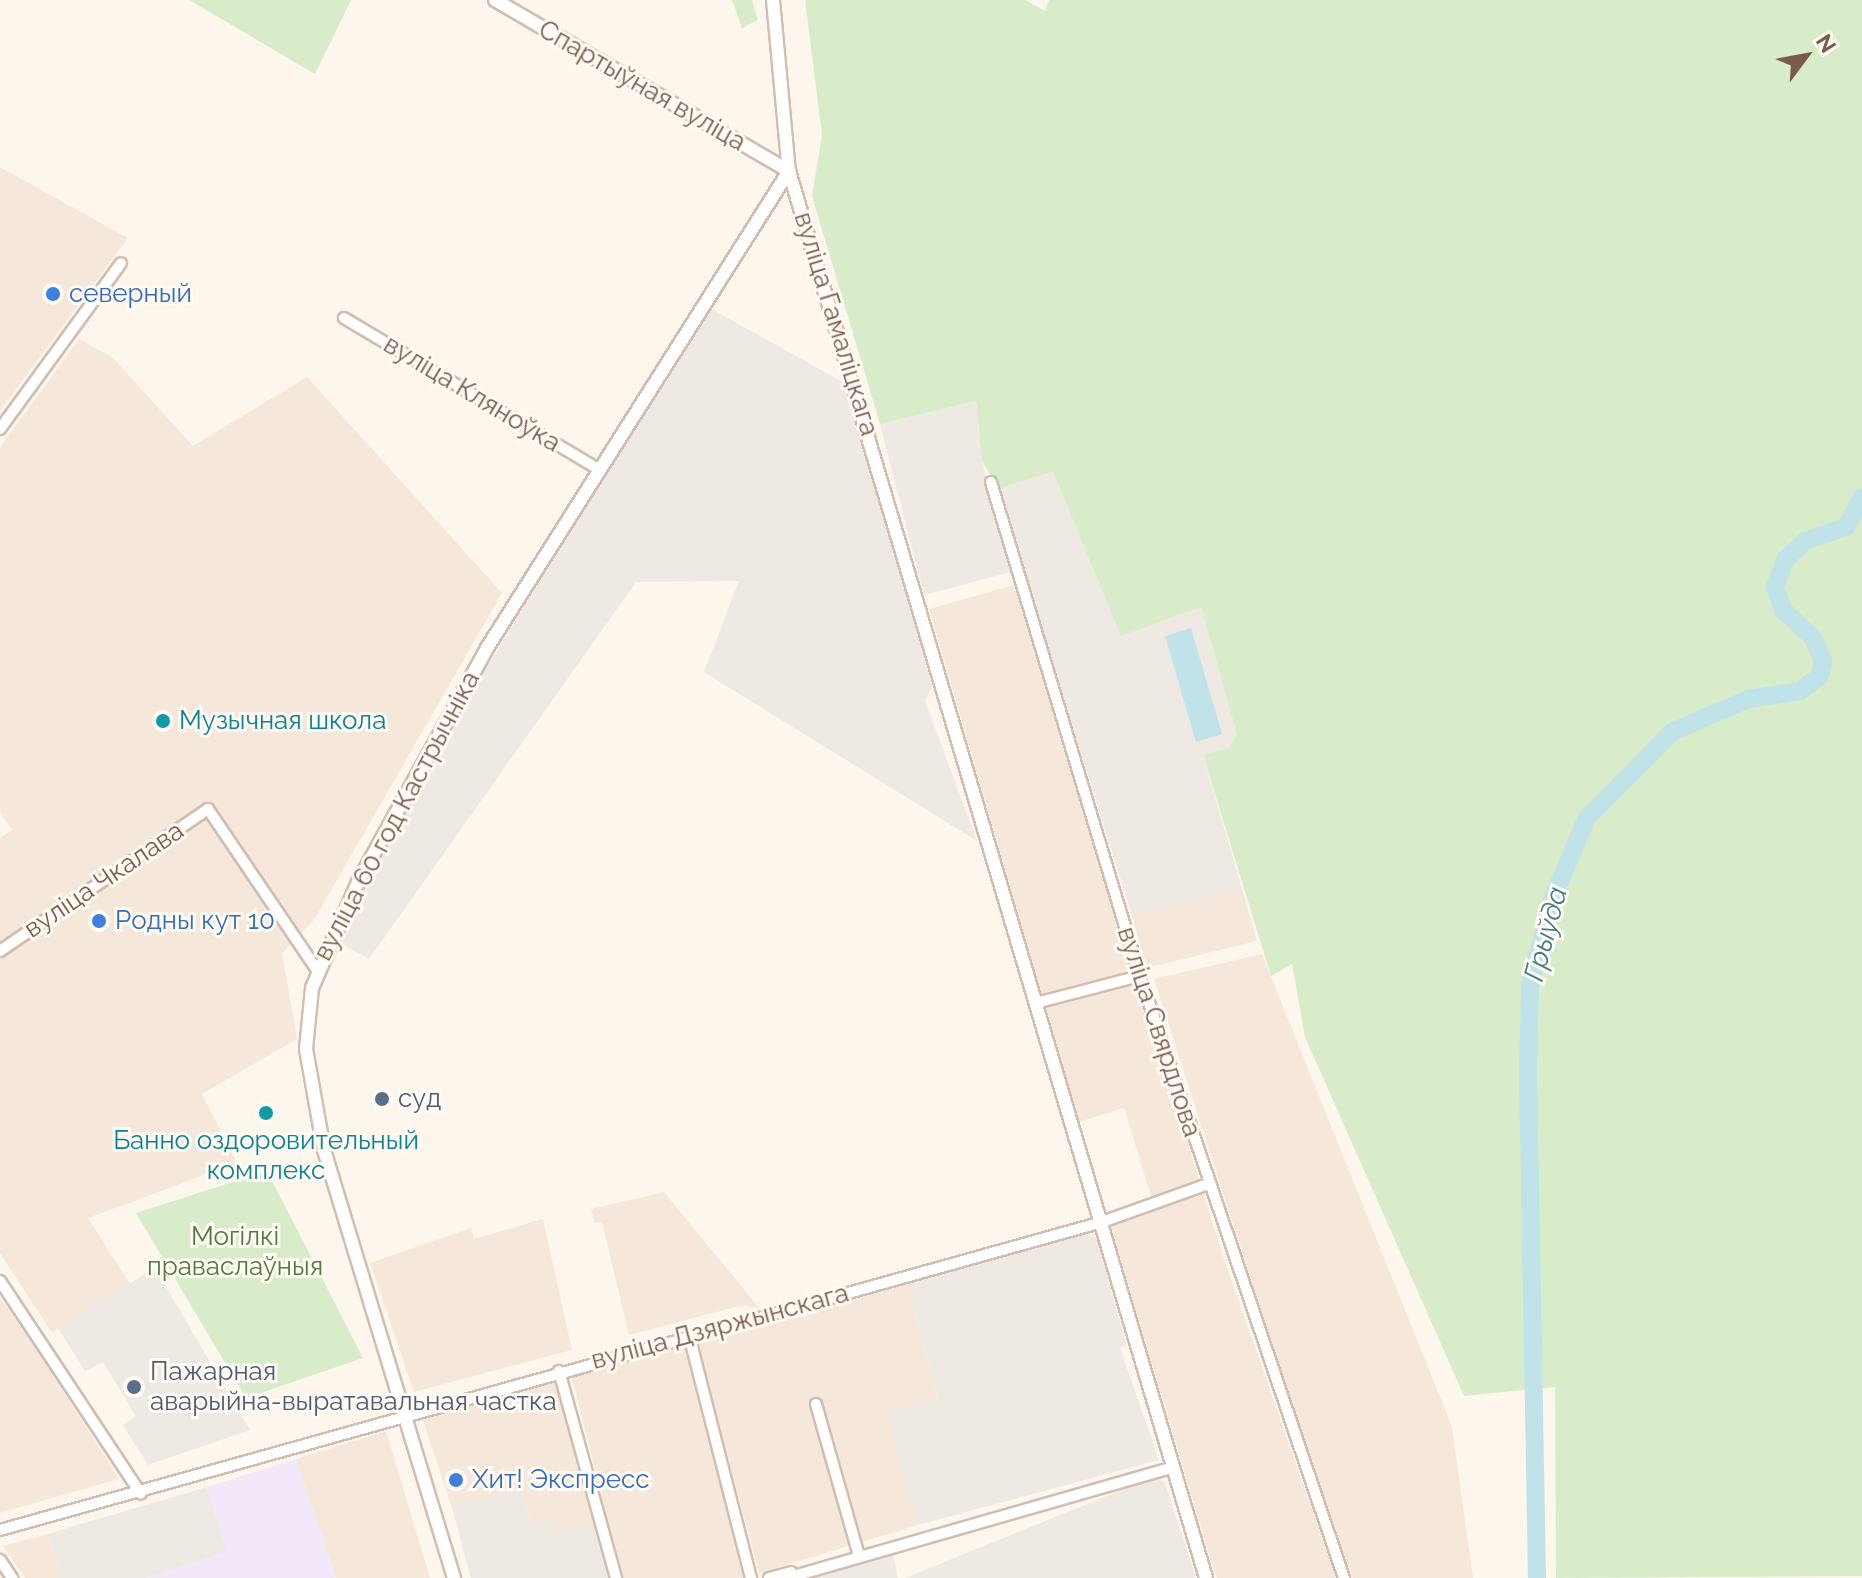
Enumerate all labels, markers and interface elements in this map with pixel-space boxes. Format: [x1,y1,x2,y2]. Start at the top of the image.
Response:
street label: Спартыўная вуліца [533,14,751,158]
north arrow [1766,16,1846,96]
text: N [1811,29,1842,57]
street label: вуліца Гамаліцкага [787,208,885,440]
place label: северный [69,278,192,310]
marker: северный [44,285,62,303]
street label: вуліца Кляноўка [378,329,566,459]
street label: вуліца 60 год Кастрычніка [307,666,487,966]
place label: Музычная школа [179,705,386,737]
marker: Музычная школа [154,712,172,730]
street label: вуліца Чкалава [18,815,190,945]
water label: Грыўда [1517,883,1575,985]
place label: Родны кут 10 [115,905,275,937]
marker: Родны кут 10 [90,912,108,930]
street label: вуліца Свярдлова [1110,923,1208,1141]
place label: суд [398,1083,441,1115]
marker: суд [373,1090,391,1108]
marker: Банно оздоровительный комплекс [257,1104,275,1122]
place label: Банно оздоровительный комплекс [113,1125,419,1186]
park label: Могілкі праваслаўныя [147,1221,323,1282]
street label: вуліца Дзяржынскага [588,1278,852,1376]
place label: Пажарная аварыйна-выратавальная частка [150,1356,557,1418]
marker: Пажарная аварыйна-выратавальная частка [125,1378,143,1396]
place label: Хит! Экспресс [472,1464,650,1496]
marker: Хит! Экспресс [447,1471,465,1489]

